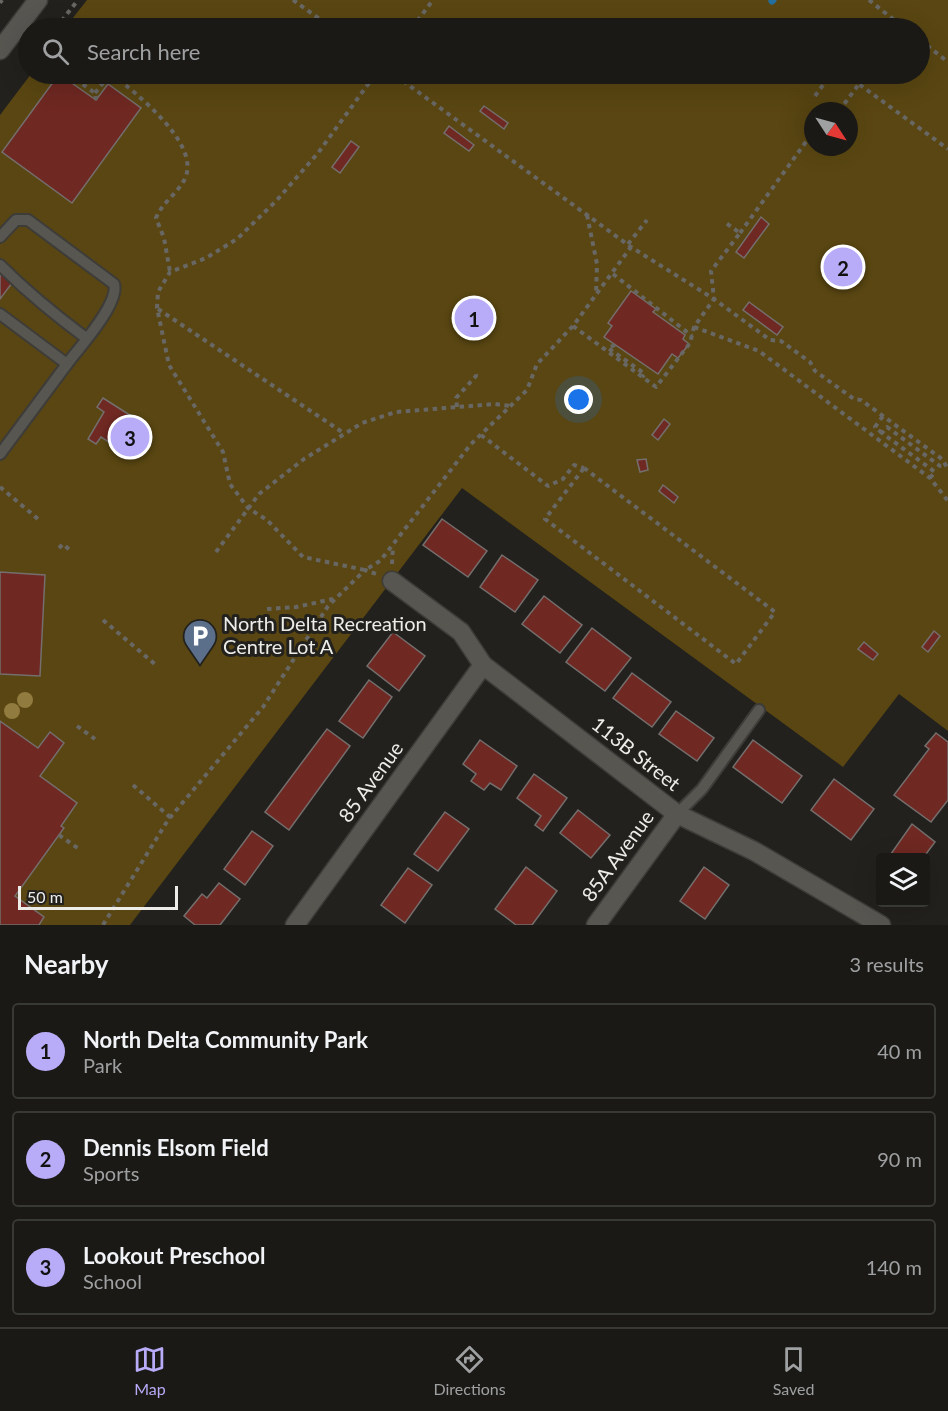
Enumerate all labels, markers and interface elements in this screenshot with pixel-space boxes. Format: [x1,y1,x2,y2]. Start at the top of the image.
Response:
search box [18,18,930,84]
icon: search [39,35,72,68]
text: Search here [87,38,200,65]
north arrow [804,102,858,156]
pin: 2 [824,244,862,290]
pin: 1 [454,296,494,340]
your location [564,385,593,414]
pin: 3 [110,414,150,460]
place label: North Delta Recreation Centre Lot A [223,611,427,658]
parking icon: North Delta Recreation Centre Lot A [182,618,218,665]
street label: 113B Street [588,711,686,795]
street label: 85 Avenue [333,736,407,826]
street label: 85A Avenue [576,805,658,906]
map controls [876,853,930,907]
button: layers [876,853,930,907]
scale bar [18,883,178,910]
text: 50 m [27,887,63,906]
text: Nearby [24,948,109,980]
text: 3 results [849,952,924,976]
text: North Delta Community Park [83,1026,368,1053]
text: 1 [40,1039,51,1063]
text: 40 m [877,1039,922,1063]
text: Park [83,1053,122,1077]
text: Dennis Elsom Field [83,1134,269,1161]
text: 2 [40,1147,51,1171]
text: 90 m [877,1147,922,1171]
text: Sports [83,1161,139,1185]
text: Lookout Preschool [83,1242,265,1269]
text: 3 [40,1255,51,1279]
text: 140 m [866,1255,922,1279]
text: School [83,1269,142,1293]
tab: Map [133,1343,166,1398]
tab: Directions [433,1343,506,1398]
tab: Saved [773,1343,814,1398]

